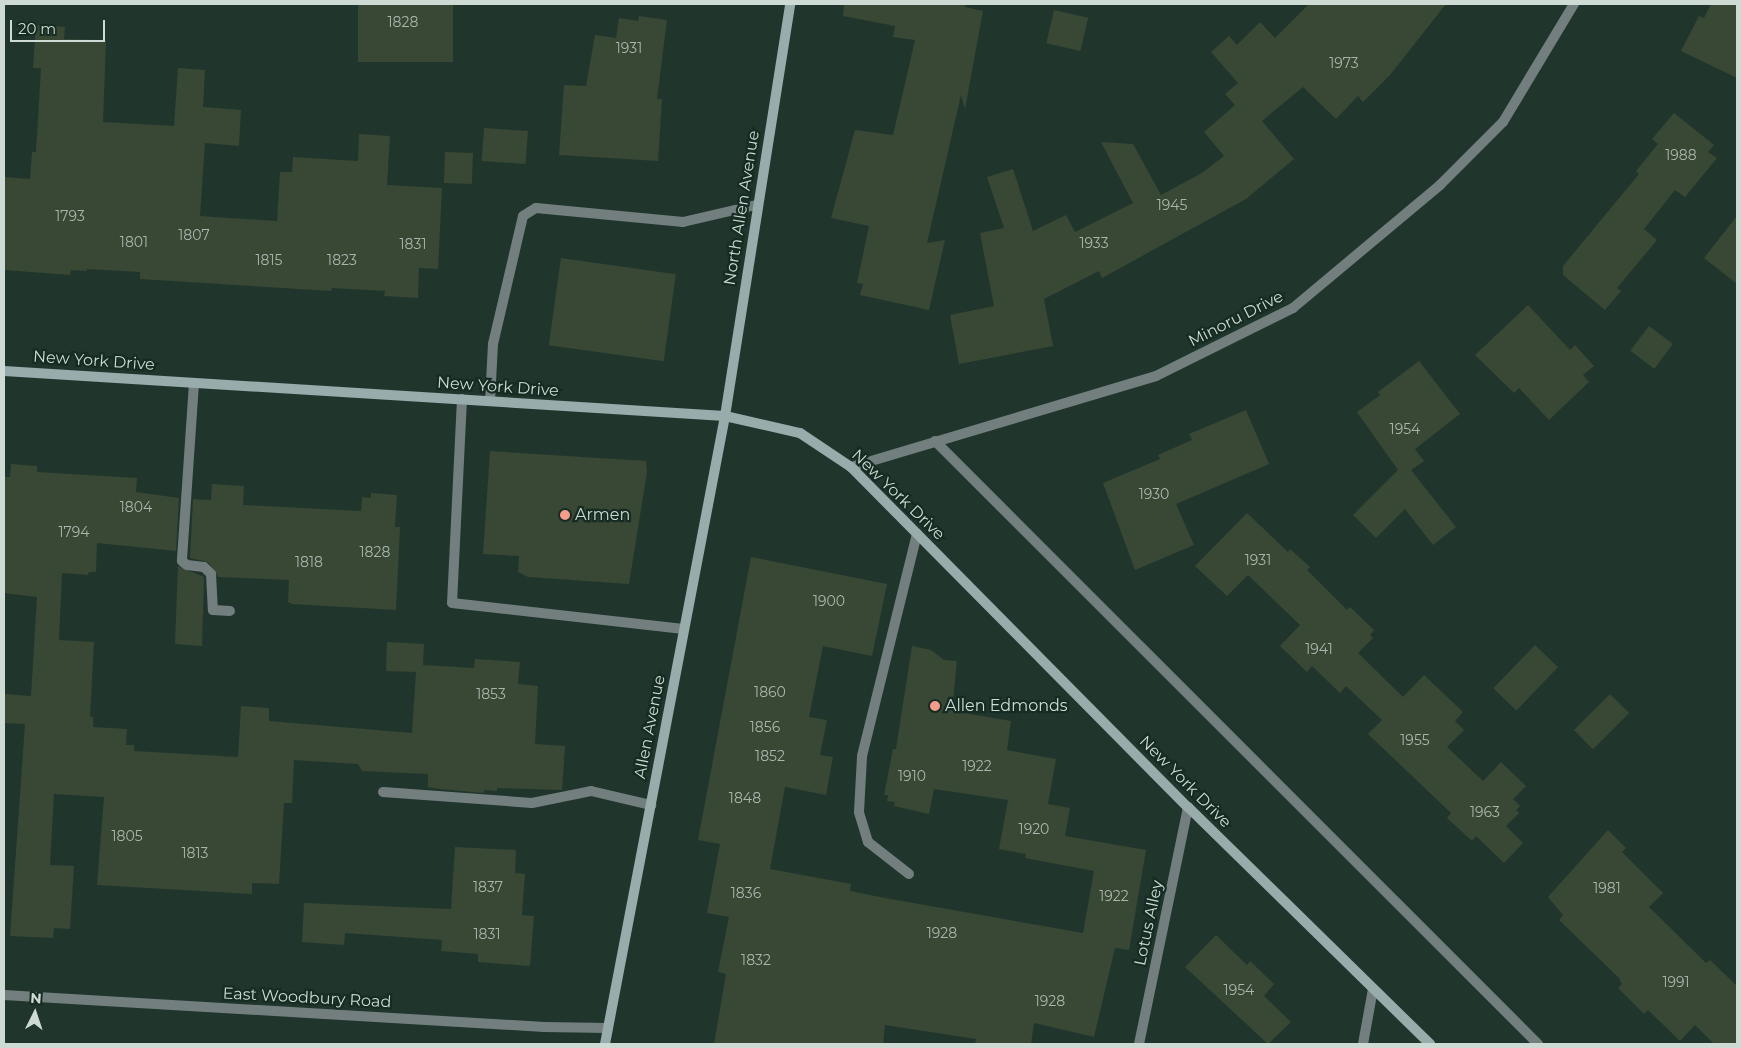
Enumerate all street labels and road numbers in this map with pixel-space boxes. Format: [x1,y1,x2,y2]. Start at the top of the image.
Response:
street label: North Allen Avenue [720,129,764,287]
street label: Minoru Drive [1185,287,1287,351]
street label: New York Drive [32,347,156,375]
street label: New York Drive [436,373,560,401]
street label: New York Drive [847,446,949,544]
street label: Allen Avenue [631,674,669,780]
street label: New York Drive [1135,732,1235,832]
street label: Lotus Alley [1131,879,1167,967]
street label: East Woodbury Road [222,984,392,1012]

